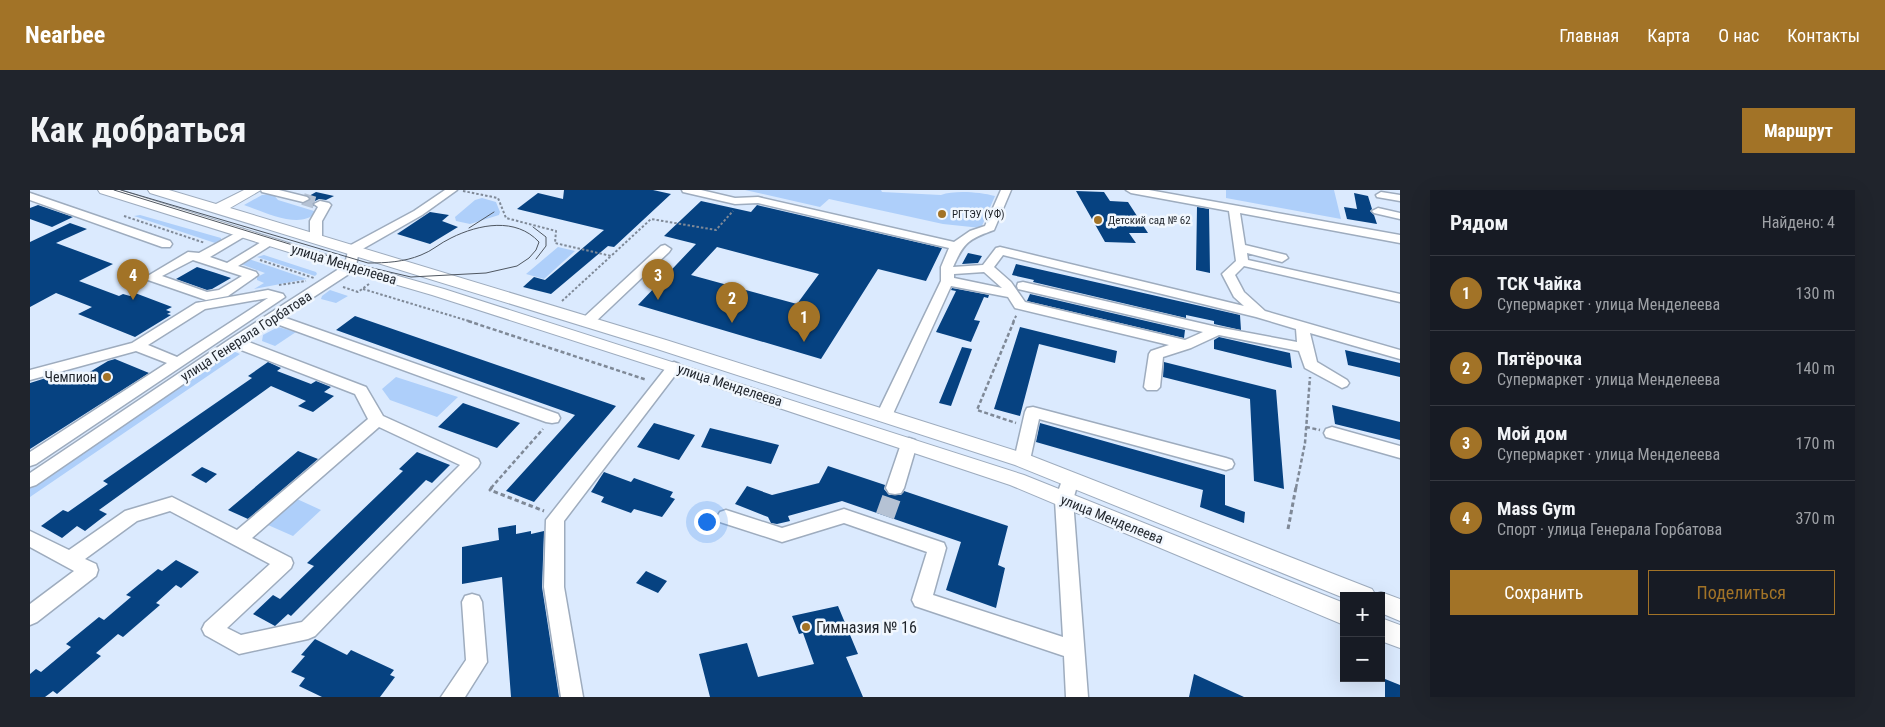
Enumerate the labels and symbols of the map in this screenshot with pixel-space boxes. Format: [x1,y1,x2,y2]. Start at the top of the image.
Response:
marker: РГТЭУ (УФ) [936,208,948,220]
place label: РГТЭУ (УФ) [952,208,1005,221]
marker: Детский сад № 62 [1092,214,1104,226]
place label: Детский сад № 62 [1108,214,1191,227]
street label: улица Менделеева [289,240,399,288]
pin: 4 [117,259,149,300]
pin: 3 [642,259,674,300]
pin: 2 [716,282,748,323]
street label: улица Генерала Горбатова [178,288,314,384]
pin: 1 [788,301,820,342]
street label: улица Менделеева [675,360,785,410]
place label: Чемпион [45,369,97,385]
marker: Чемпион [101,371,113,383]
street label: улица Менделеева [1058,491,1166,547]
your location [694,509,720,535]
place label: Гимназия № 16 [816,618,917,637]
marker: Гимназия № 16 [800,621,812,633]

